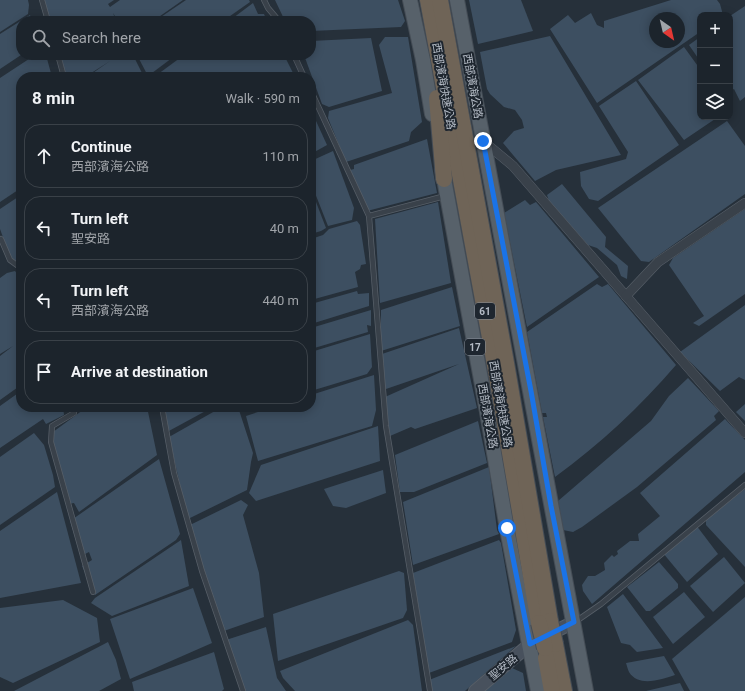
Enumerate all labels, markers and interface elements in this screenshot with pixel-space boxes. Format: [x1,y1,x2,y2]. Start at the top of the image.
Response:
north arrow [649,12,685,48]
map controls [697,12,733,120]
button: + [697,12,733,48]
search box [16,16,316,60]
icon: search [30,27,52,49]
text: Search here [62,29,141,47]
street label: 西部濱海快速公路 [429,42,458,131]
button: − [697,48,733,84]
street label: 西部濱海公路 [460,52,485,120]
button: layers [697,84,733,120]
text: 8 min [32,88,75,108]
text: Walk · 590 m [225,91,300,106]
route end [474,132,492,150]
text: Continue [71,138,132,156]
icon: ahead [33,145,55,167]
text: 110 m [262,149,299,164]
text: 西部濱海公路 [71,159,149,174]
text: Turn left [71,210,128,228]
icon: left [33,217,55,239]
text: 40 m [270,221,299,236]
text: 聖安路 [71,231,110,246]
text: Turn left [71,282,128,300]
icon: left [33,289,55,311]
text: 440 m [262,293,299,308]
text: 西部濱海公路 [71,303,149,318]
road number: 61 [475,303,495,319]
road number: 17 [465,339,485,355]
street label: 西部濱海快速公路 [486,360,515,449]
icon: arrive [33,361,55,383]
text: Arrive at destination [71,363,208,381]
street label: 西部濱海公路 [475,382,500,450]
route start [498,519,516,537]
street label: 聖安路 [487,652,520,683]

